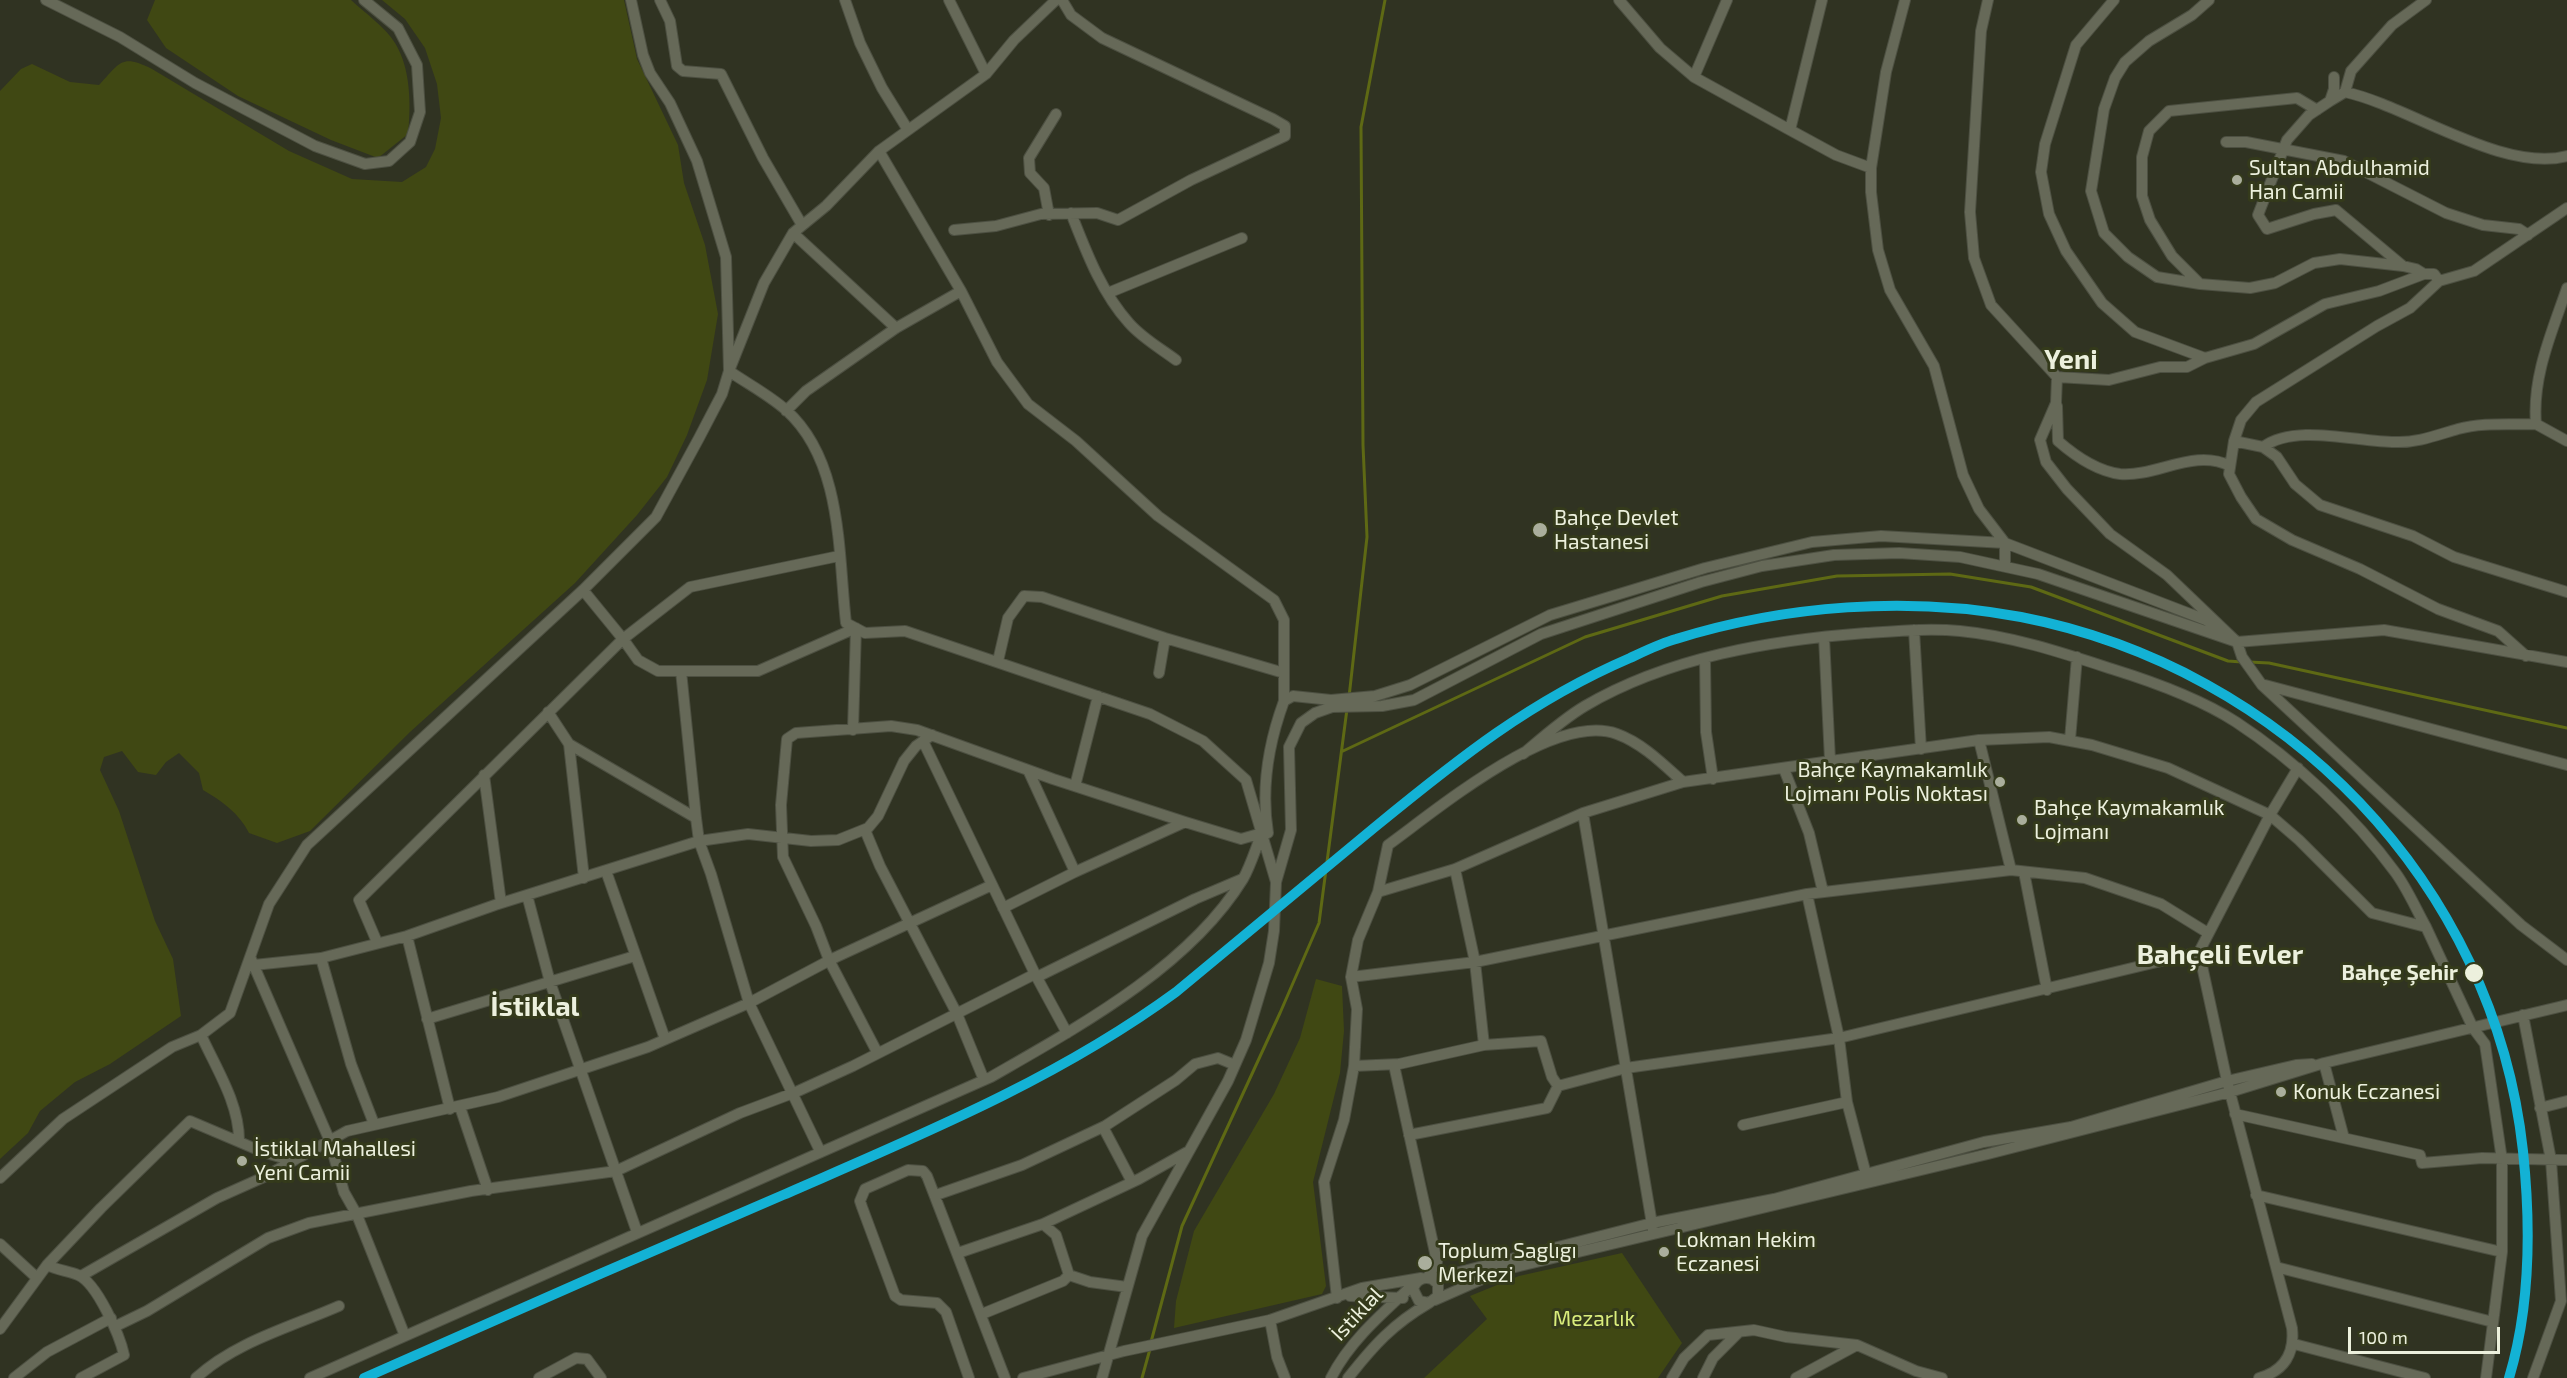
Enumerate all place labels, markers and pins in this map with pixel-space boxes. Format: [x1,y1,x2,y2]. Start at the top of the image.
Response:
place label: Sultan Abdulhamid Han Camii [2249,155,2430,205]
marker: Sultan Abdulhamid Han Camii [2230,173,2244,187]
place label: Bahçe Devlet Hastanesi [1554,505,1679,555]
marker: Bahçe Devlet Hastanesi [1531,521,1549,539]
place label: Bahçe Kaymakamlık Lojmanı Polis Noktası [1784,757,1988,807]
marker: Bahçe Kaymakamlık Lojmanı Polis Noktası [1993,775,2007,789]
place label: Bahçe Kaymakamlık Lojmanı [2034,795,2225,845]
marker: Bahçe Kaymakamlık Lojmanı [2015,813,2029,827]
place label: Bahçe Şehir [2342,960,2458,986]
marker: Bahçe Şehir [2463,962,2485,984]
place label: Konuk Eczanesi [2293,1079,2440,1105]
marker: Konuk Eczanesi [2274,1085,2288,1099]
place label: İstiklal Mahallesi Yeni Camii [254,1136,416,1186]
marker: İstiklal Mahallesi Yeni Camii [235,1154,249,1168]
place label: Lokman Hekim Eczanesi [1676,1227,1816,1277]
place label: Toplum Saglıgı Merkezi [1438,1238,1577,1288]
marker: Lokman Hekim Eczanesi [1657,1245,1671,1259]
marker: Toplum Saglıgı Merkezi [1416,1254,1434,1272]

